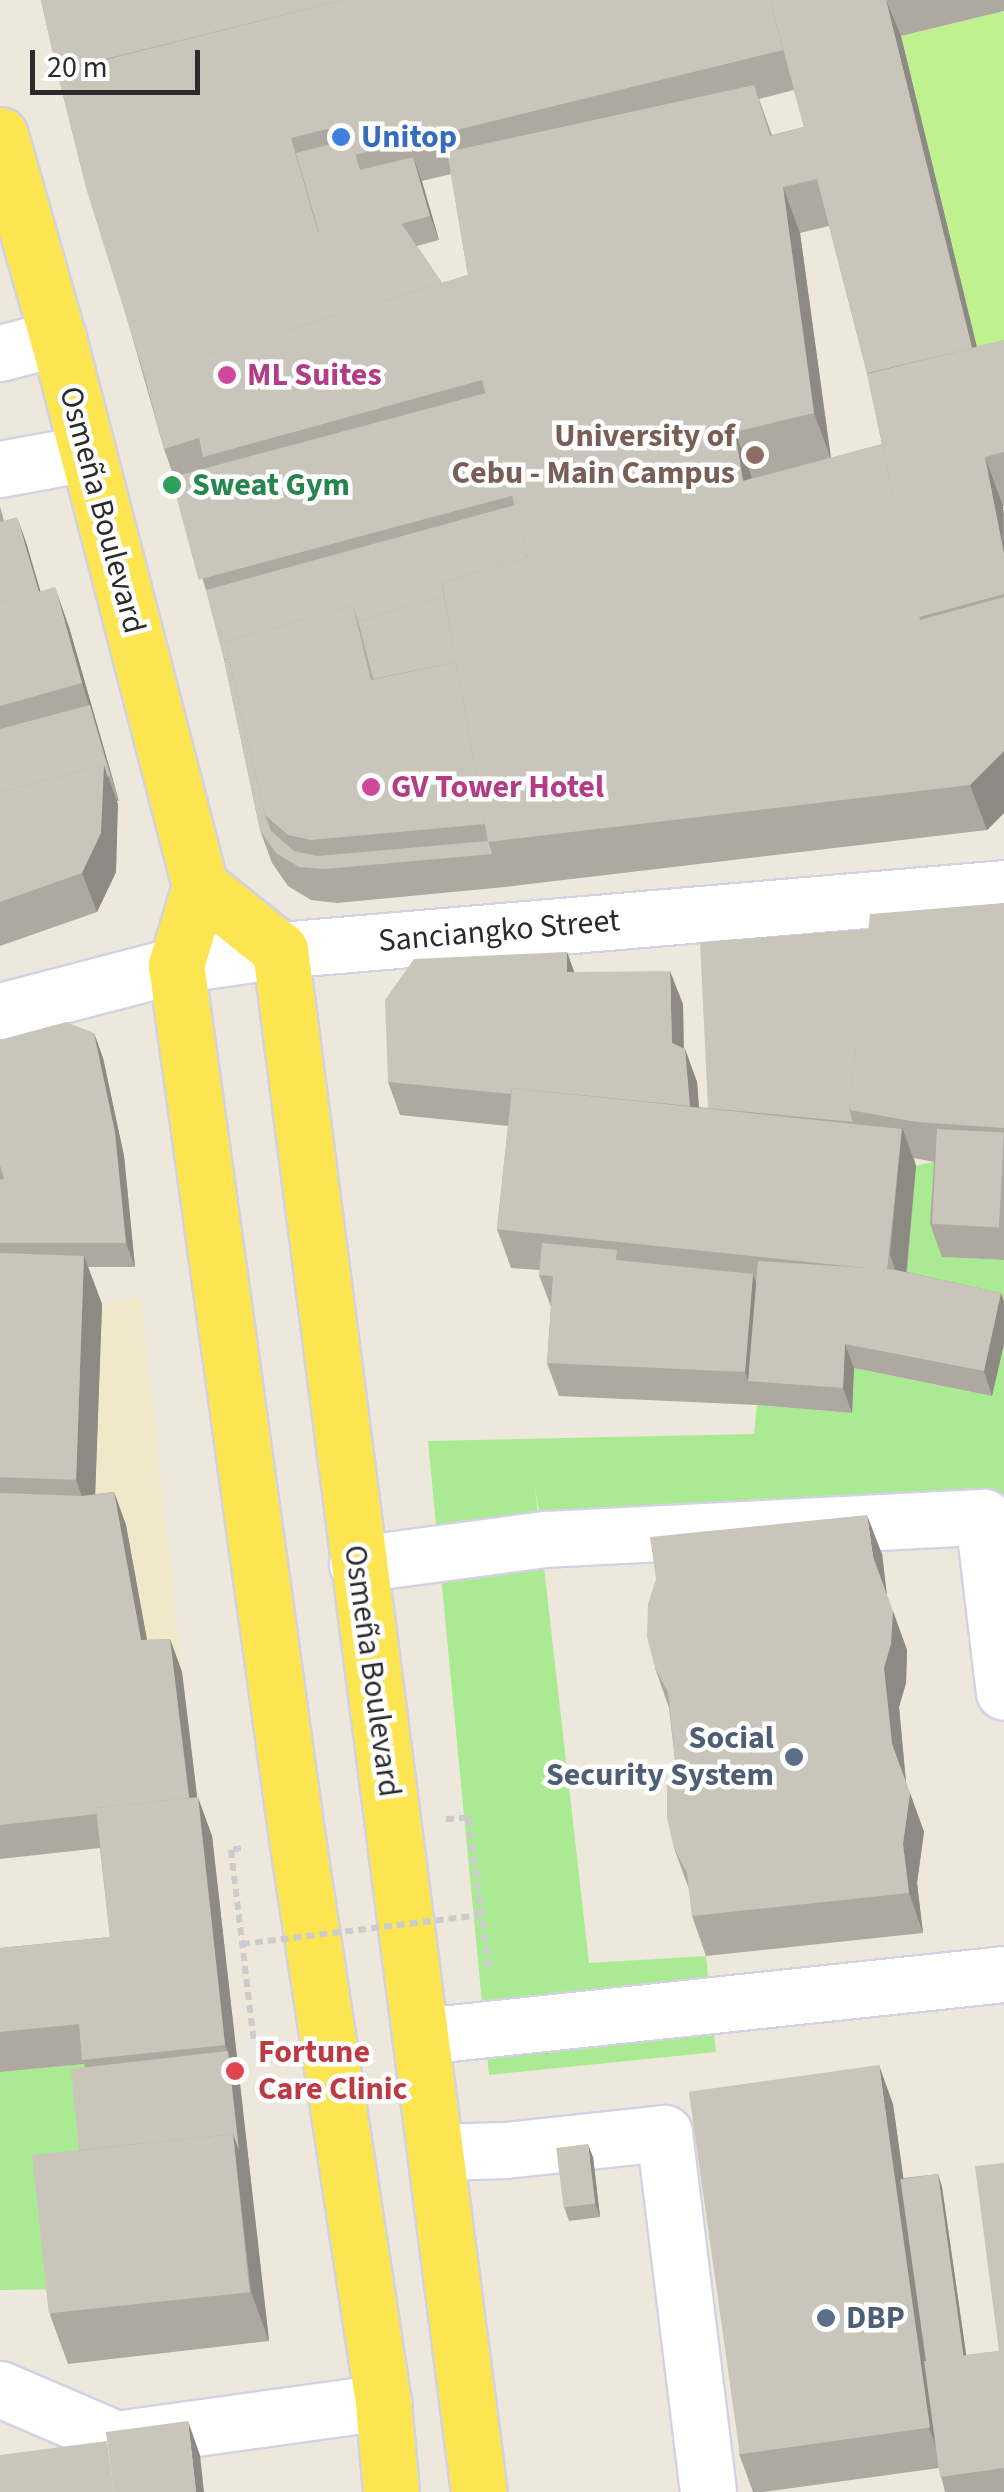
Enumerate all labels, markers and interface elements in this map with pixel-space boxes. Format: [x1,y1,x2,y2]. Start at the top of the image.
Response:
scale bar [35,30,205,92]
text: 20 m [47,46,108,89]
place label: Unitop [361,118,457,156]
marker: Unitop [330,126,352,148]
place label: ML Suites [247,356,382,394]
marker: ML Suites [216,364,238,386]
street label: Osmeña Boulevard [51,382,153,638]
place label: University of Cebu - Main Campus [451,418,735,493]
marker: University of Cebu - Main Campus [744,444,766,466]
place label: Sweat Gym [192,466,350,504]
marker: Sweat Gym [161,474,183,496]
place label: GV Tower Hotel [391,768,604,806]
marker: GV Tower Hotel [360,776,382,798]
street label: Sanciangko Street [377,901,621,961]
street label: Osmeña Boulevard [335,1543,409,1799]
place label: Social Security System [546,1720,774,1795]
marker: Social Security System [783,1746,805,1768]
place label: Fortune Care Clinic [258,2034,408,2109]
marker: Fortune Care Clinic [222,2058,248,2084]
place label: DBP [846,2299,905,2337]
marker: DBP [815,2307,837,2329]

